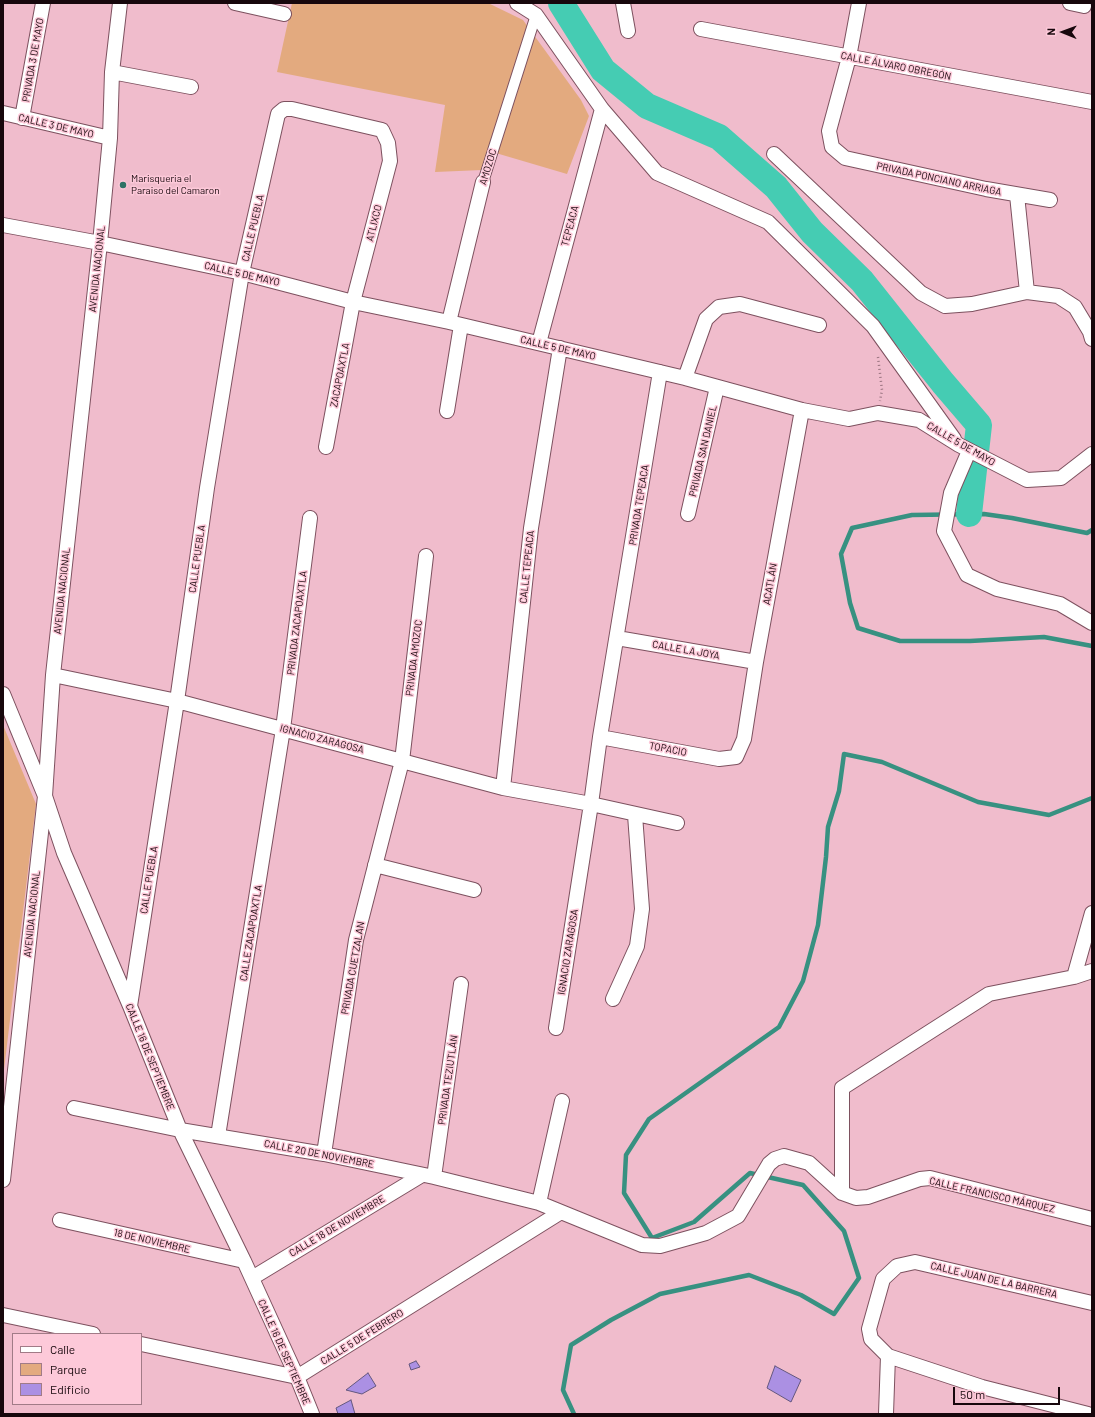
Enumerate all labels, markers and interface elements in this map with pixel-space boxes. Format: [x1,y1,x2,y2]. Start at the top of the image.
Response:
north arrow [1043,12,1083,52]
street label: PRIVADA 3 DE MAYO [20,17,46,103]
text: N [1044,28,1057,36]
street label: CALLE ÁLVARO OBREGÓN [840,49,952,83]
street label: CALLE 3 DE MAYO [17,111,95,141]
street label: AMOZOC [477,147,499,187]
street label: PRIVADA PONCIANO ARRIAGA [875,160,1003,198]
place label: Marisqueria el Paraiso del Camaron [131,173,220,196]
marker: Marisqueria el Paraiso del Camaron [118,180,128,190]
street label: CALLE PUEBLA [239,193,267,263]
street label: ATLIXCO [364,203,384,243]
street label: TEPEACA [559,204,581,248]
street label: AVENIDA NACIONAL [86,225,108,313]
street label: CALLE 5 DE MAYO [203,259,281,289]
street label: CALLE 5 DE MAYO [519,333,597,363]
street label: ZACAPOAXTLA [328,342,352,408]
street label: PRIVADA SAN DANIEL [687,404,719,498]
street label: CALLE 5 DE MAYO [925,420,997,468]
street label: PRIVADA TEPEACA [627,464,651,546]
street label: CALLE PUEBLA [186,524,208,594]
street label: CALLE TEPEACA [517,530,537,604]
street label: AVENIDA NACIONAL [51,547,73,635]
street label: ACATLÁN [760,562,780,606]
street label: PRIVADA ZACAPOAXTLA [285,570,309,676]
street label: PRIVADA AMOZOC [403,619,425,697]
street label: CALLE LA JOYA [651,638,721,662]
street label: IGNACIO ZARAGOSA [279,722,365,756]
street label: TOPACIO [648,739,688,759]
street label: CALLE PUEBLA [138,845,160,915]
street label: AVENIDA NACIONAL [21,870,43,958]
street label: CALLE ZACAPOAXTLA [237,884,265,982]
street label: IGNACIO ZARAGOSA [555,908,581,996]
street label: PRIVADA CUETZALAN [339,920,367,1016]
street label: CALLE 16 DE SEPTIEMBRE [123,1002,177,1112]
street label: PRIVADA TEZIUTLÁN [436,1034,460,1126]
street label: CALLE 20 DE NOVIEMBRE [263,1137,375,1171]
street label: CALLE FRANCISCO MÁRQUEZ [928,1175,1056,1215]
street label: CALLE 18 DE NOVIEMBRE [287,1193,387,1259]
street label: 18 DE NOVIEMBRE [113,1226,191,1256]
street label: CALLE JUAN DE LA BARRERA [929,1260,1059,1300]
street label: CALLE 16 DE SEPTIEMBRE [255,1297,313,1407]
street label: CALLE 5 DE FEBRERO [318,1307,406,1367]
legend [12,1333,142,1405]
text: Calle [50,1342,75,1356]
text: Parque [50,1362,87,1376]
scale bar [955,1379,1062,1405]
text: Edificio [50,1382,90,1396]
text: 50 m [960,1387,985,1401]

